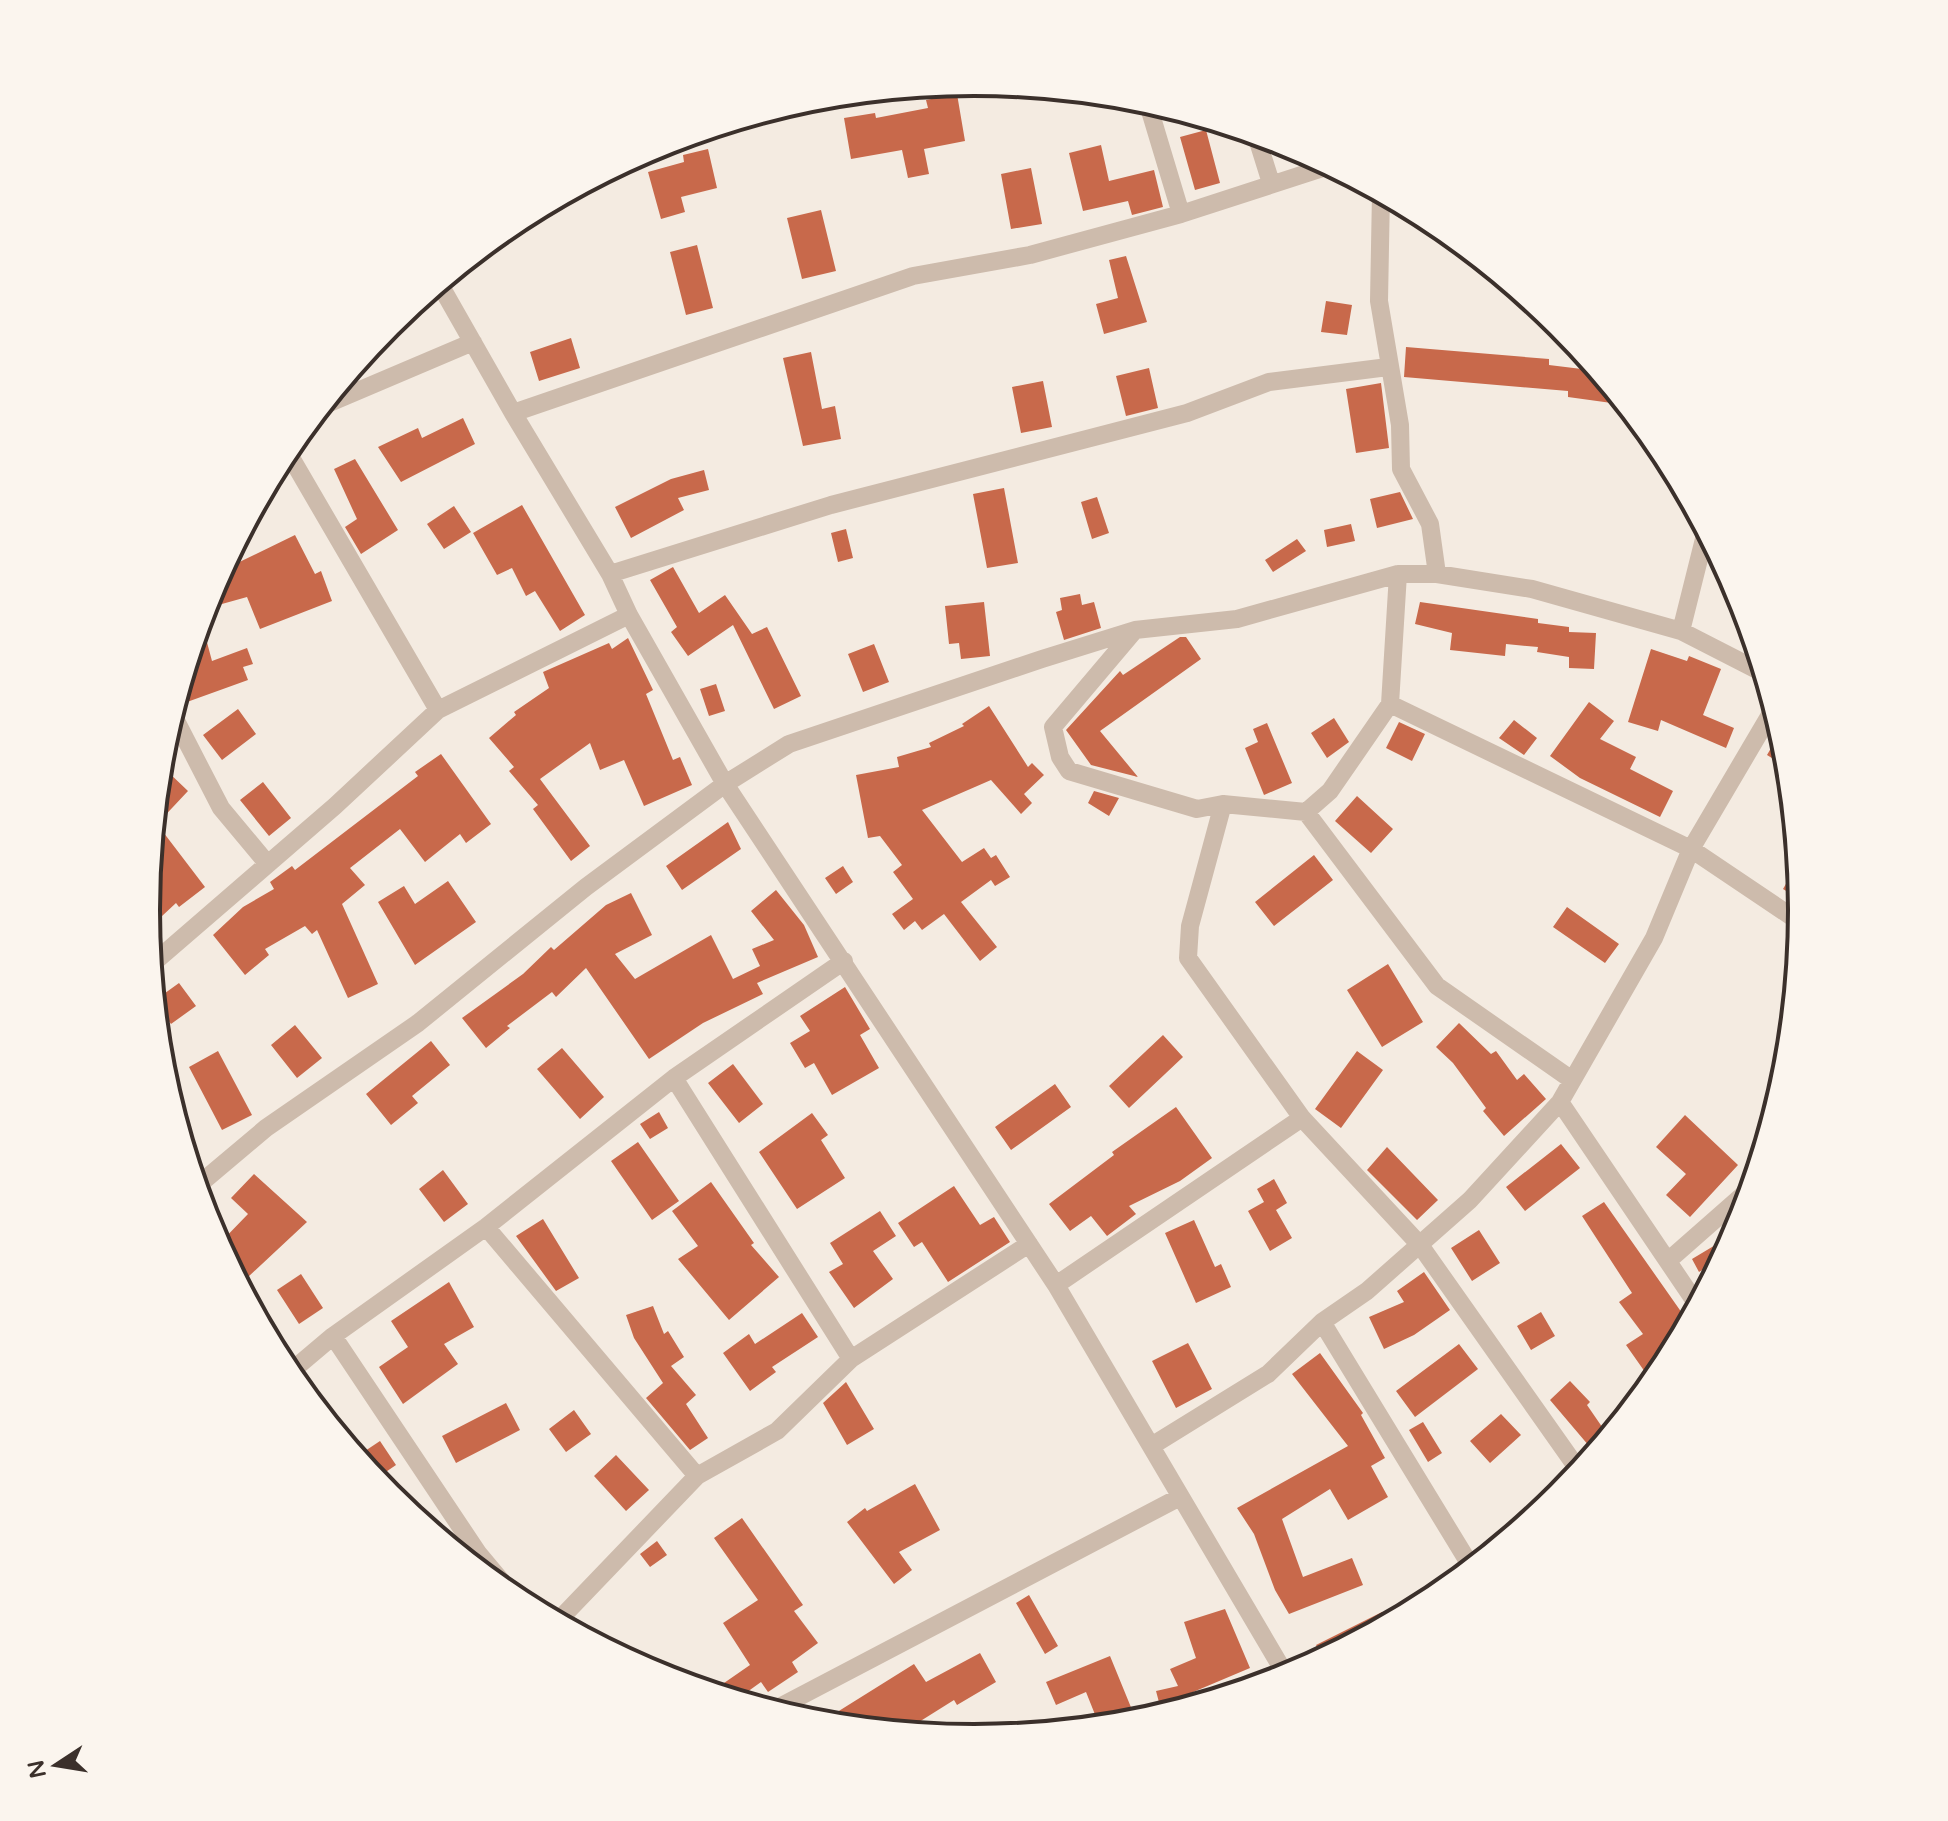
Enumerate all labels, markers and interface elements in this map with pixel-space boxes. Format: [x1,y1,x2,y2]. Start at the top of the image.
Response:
north arrow [16,1725,96,1805]
text: N [23,1758,52,1780]

